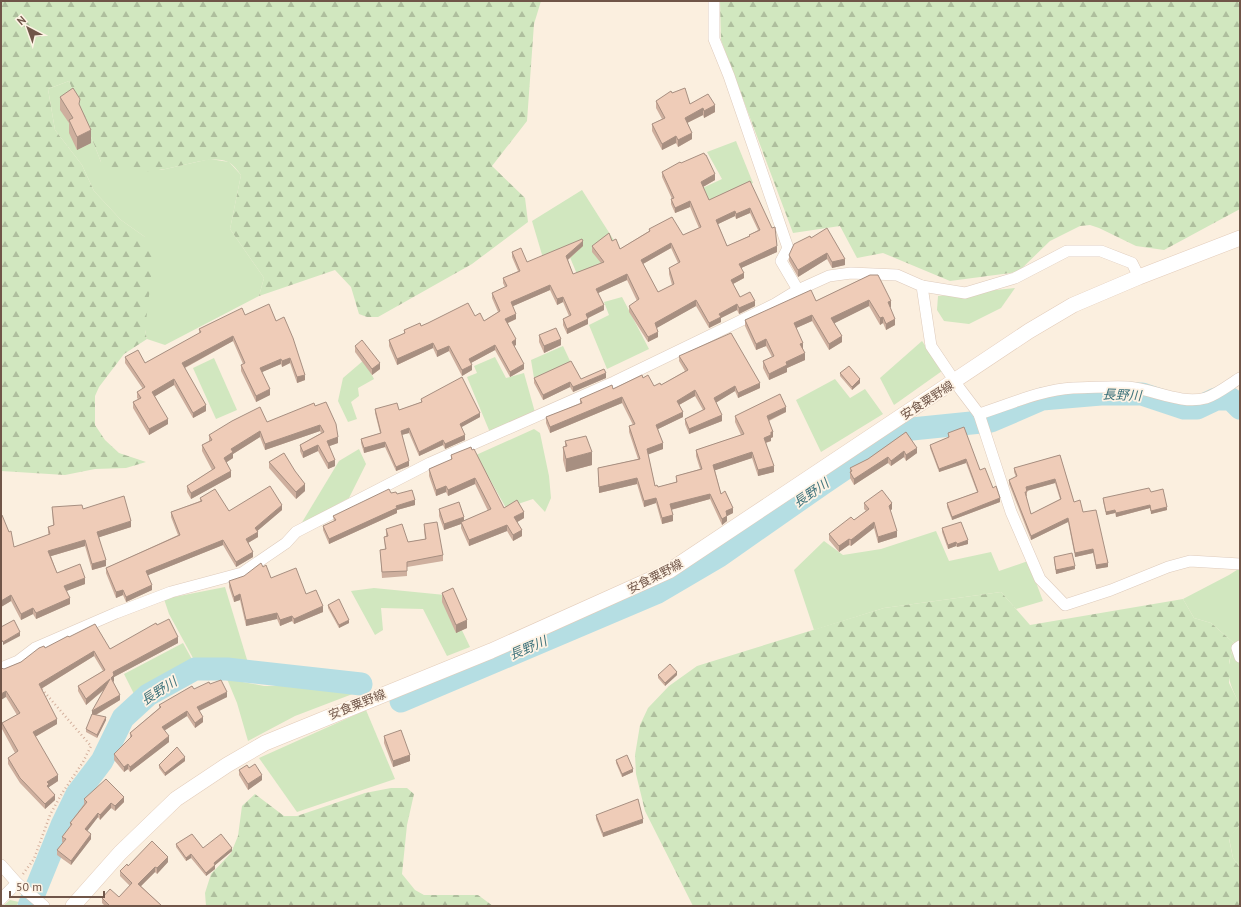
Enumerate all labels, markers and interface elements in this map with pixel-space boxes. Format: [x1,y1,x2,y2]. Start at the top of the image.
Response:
north arrow [8,8,48,48]
text: N [14,13,29,28]
street label: 安食粟野線 [898,377,956,423]
water label: 長野川 [1102,386,1144,404]
water label: 長野川 [790,474,833,511]
street label: 安食粟野線 [625,556,685,596]
water label: 長野川 [507,632,551,663]
water label: 長野川 [138,672,182,709]
street label: 安食粟野線 [326,686,388,722]
scale bar [10,873,104,899]
text: 50 m [16,879,42,894]

